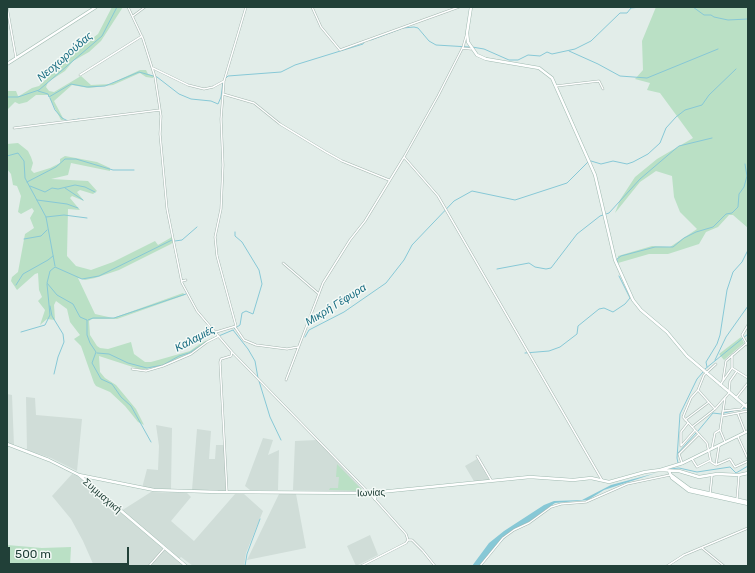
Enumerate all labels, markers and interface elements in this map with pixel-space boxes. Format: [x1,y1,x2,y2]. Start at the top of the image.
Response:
water label: Νεοχωρούδας [35,29,95,85]
water label: Μικρή Γέφυρα [303,281,369,329]
water label: Καλαμιές [173,323,217,355]
street label: Συμμαχική [80,476,124,516]
street label: Ιωνίας [357,487,385,499]
scale bar [10,539,131,565]
text: 500 m [15,547,51,561]

